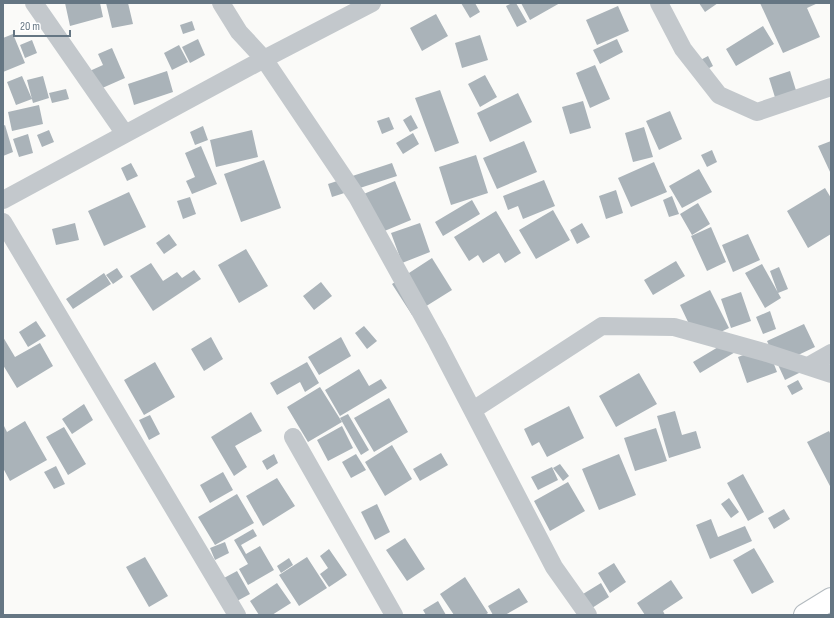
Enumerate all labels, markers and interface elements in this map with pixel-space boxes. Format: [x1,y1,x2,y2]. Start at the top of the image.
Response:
scale bar [14,12,70,38]
text: 20 m [20,19,40,34]

